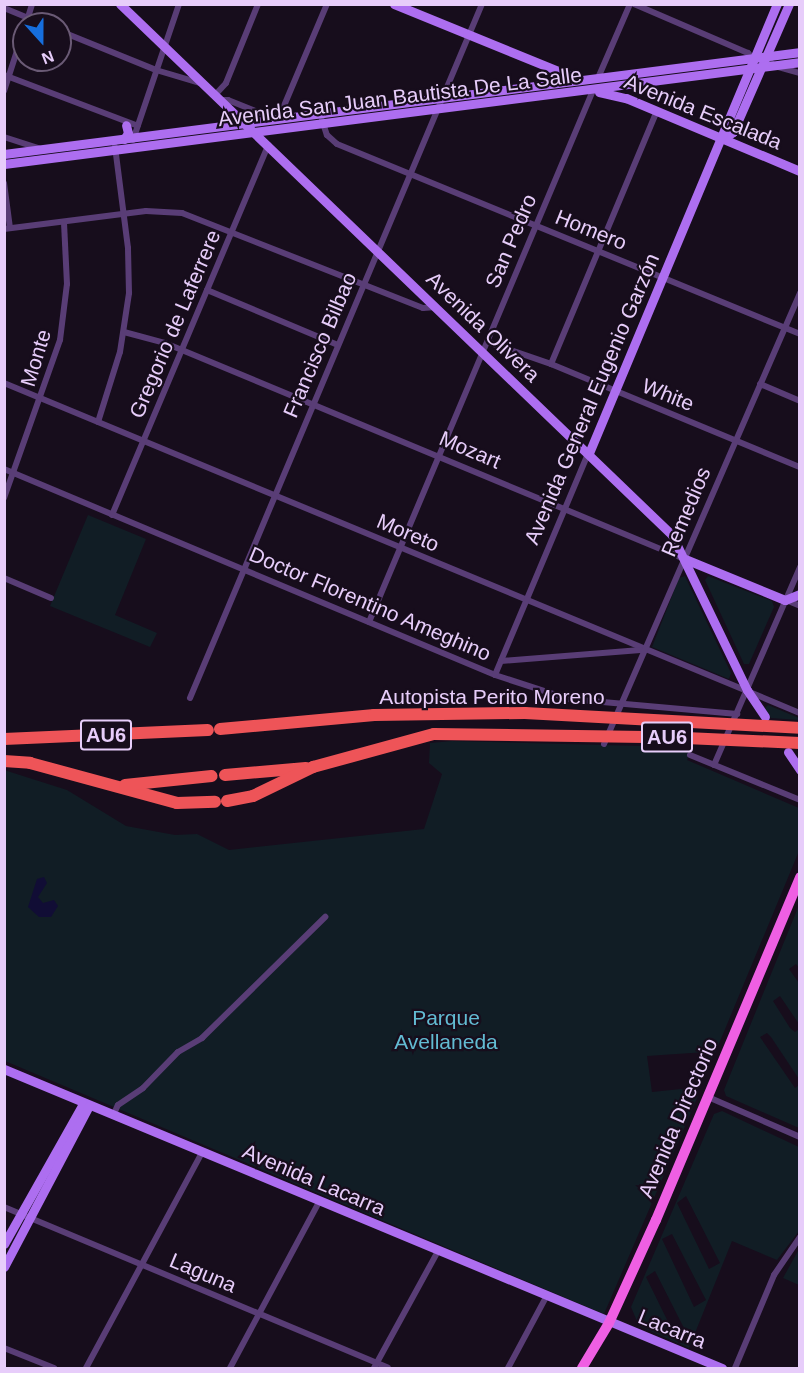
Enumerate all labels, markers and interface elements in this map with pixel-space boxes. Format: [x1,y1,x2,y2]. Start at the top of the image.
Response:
north arrow [12,12,72,72]
text: N [39,47,56,67]
street label: Avenida San Juan Bautista De La Salle [217,62,583,132]
street label: Avenida Escalada [621,69,785,155]
street label: San Pedro [480,190,542,292]
street label: Homero [552,204,630,256]
street label: Gregorio de Laferrere [124,226,226,422]
street label: Avenida General Eugenio Garzón [519,250,665,548]
street label: Avenida Olivera [421,267,545,387]
street label: Francisco Bilbao [278,269,362,421]
street label: Monte [15,326,57,390]
street label: White [638,373,698,417]
street label: Mozart [436,426,504,474]
street label: Remedios [656,464,716,560]
street label: Moreto [373,509,443,557]
street label: Doctor Florentino Ameghino [245,541,495,667]
street label: Autopista Perito Moreno [379,684,605,710]
road number: AU6 [79,718,133,752]
road number: AU6 [640,720,694,754]
park label: Parque Avellaneda [394,1005,498,1055]
street label: Avenida Directorio [633,1034,723,1202]
street label: Avenida Lacarra [239,1139,389,1221]
street label: Laguna [166,1248,240,1298]
street label: Lacarra [634,1304,710,1354]

